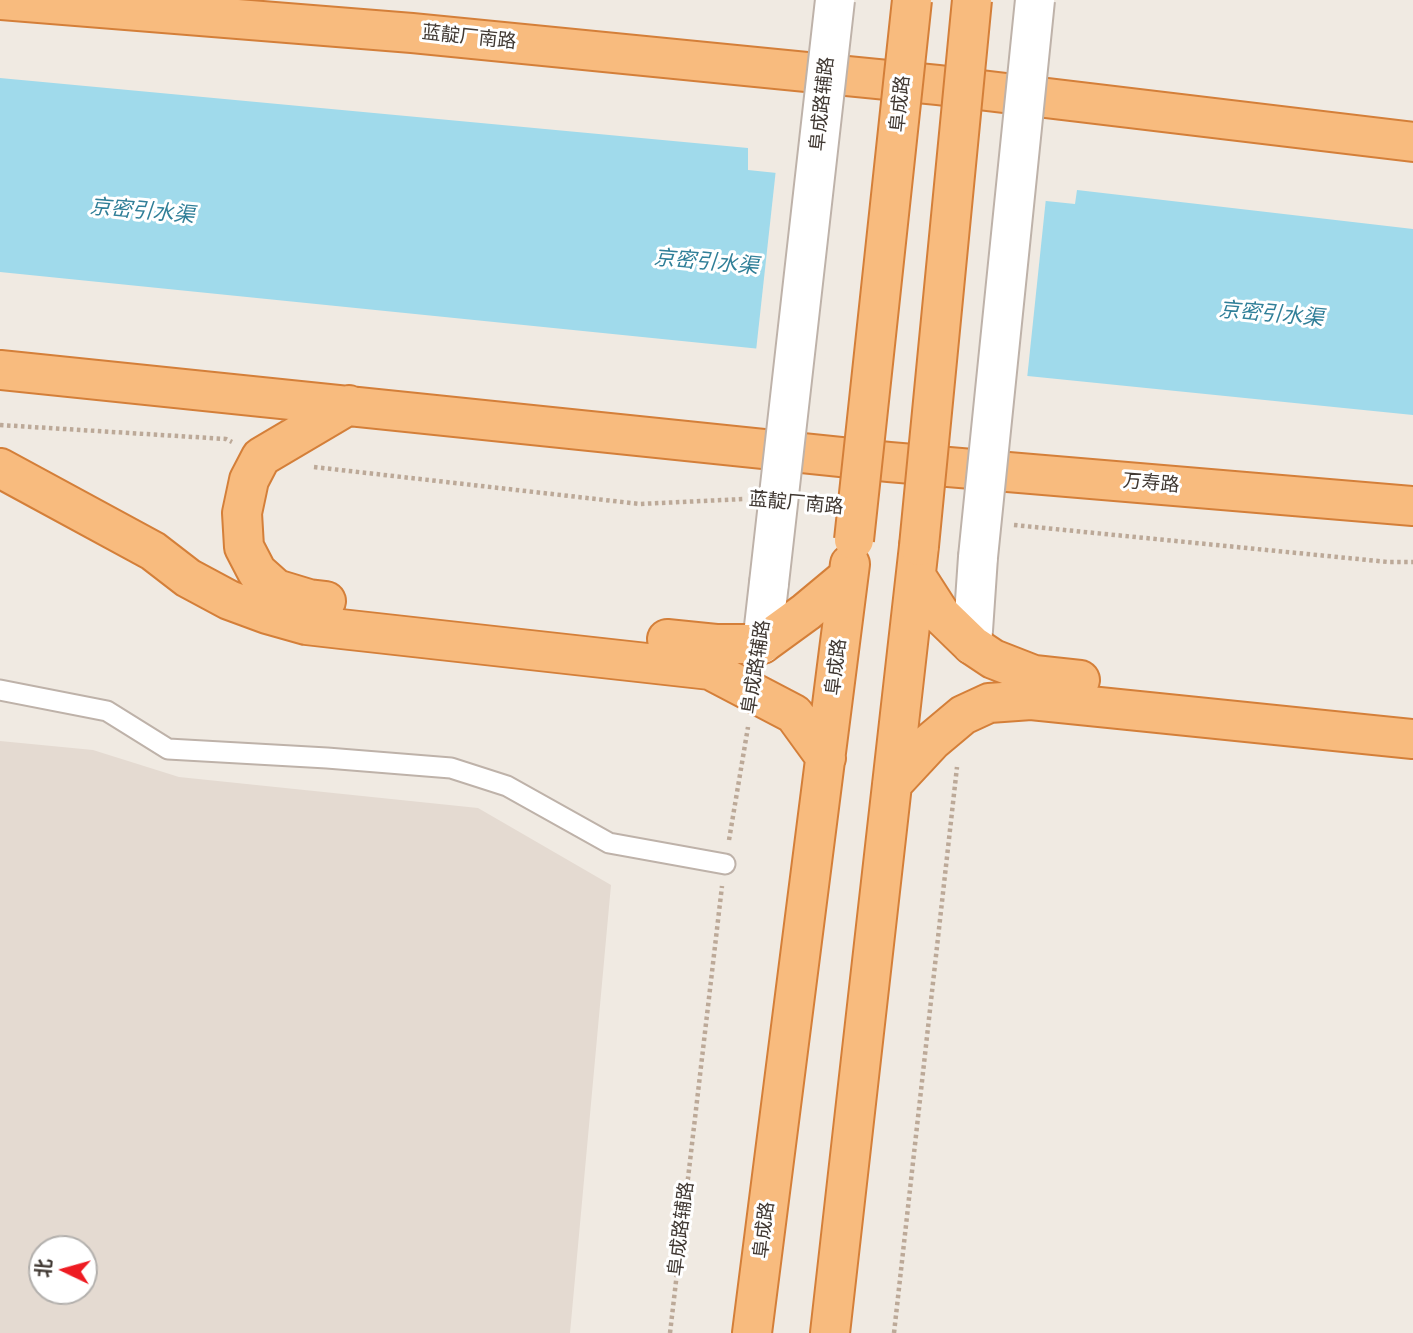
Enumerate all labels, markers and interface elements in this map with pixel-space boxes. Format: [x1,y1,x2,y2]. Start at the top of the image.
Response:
street label: 蓝靛厂南路 [421,22,517,54]
street label: 阜成路辅路 [807,56,839,152]
street label: 阜成路 [887,74,915,134]
water label: 京密引水渠 [89,195,195,229]
water label: 京密引水渠 [653,246,759,280]
water label: 京密引水渠 [1218,298,1324,332]
street label: 万寿路 [1122,470,1180,498]
street label: 蓝靛厂南路 [748,489,844,519]
street label: 阜成路辅路 [738,618,776,716]
street label: 阜成路 [822,637,852,697]
street label: 阜成路辅路 [665,1180,699,1278]
street label: 阜成路 [750,1200,780,1260]
north arrow [28,1235,98,1305]
text: 北 [30,1258,57,1279]

